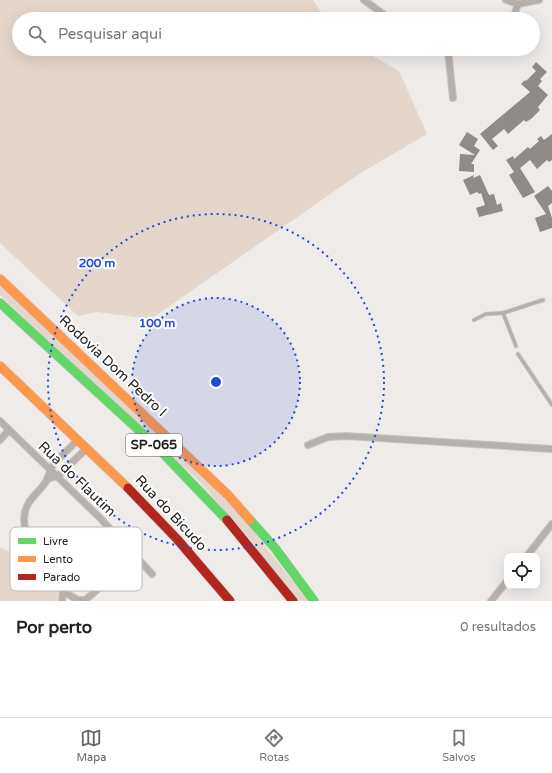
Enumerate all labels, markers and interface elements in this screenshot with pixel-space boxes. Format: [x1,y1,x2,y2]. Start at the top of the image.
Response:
search box [12,12,540,56]
icon: search [26,23,48,45]
text: Pesquisar aqui [58,25,162,43]
text: 200 m [79,256,115,270]
street label: Rodovia Dom Pedro I [56,312,170,420]
text: 100 m [139,316,175,330]
centre of rings [209,375,223,389]
road number: SP-065 [126,434,182,456]
street label: Rua do Flautim [35,438,119,520]
street label: Rua do Bicudo [132,472,210,554]
legend [10,527,142,591]
text: Livre [43,535,68,548]
text: Lento [43,553,73,566]
map controls [504,553,540,589]
button: locate [504,553,540,589]
text: Parado [43,571,81,584]
text: Por perto [16,617,92,638]
text: 0 resultados [460,619,536,635]
tab: Mapa [76,727,106,764]
tab: Rotas [259,727,289,764]
tab: Salvos [442,727,476,764]

